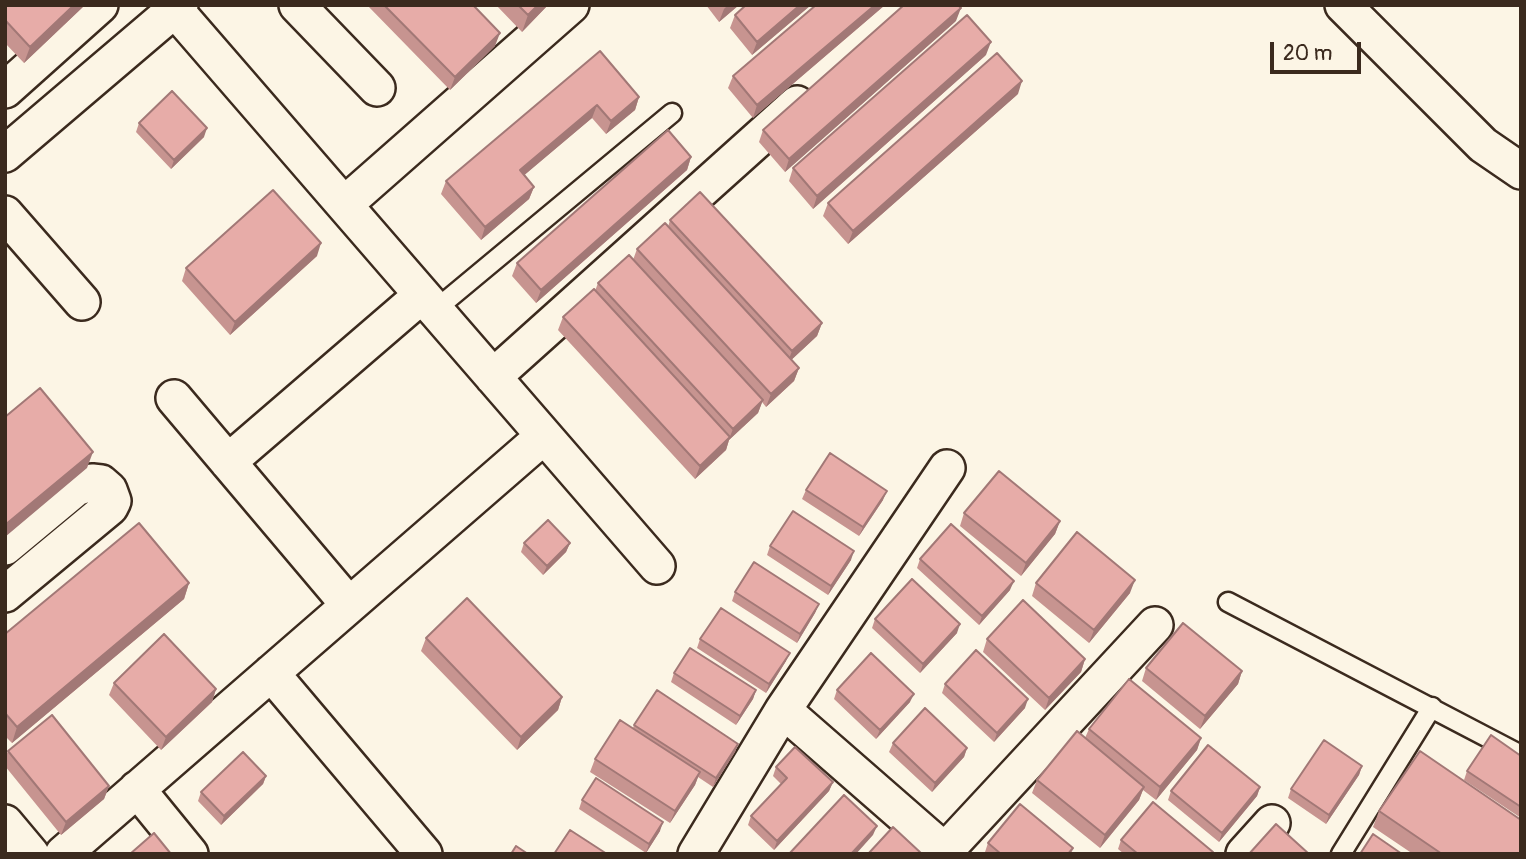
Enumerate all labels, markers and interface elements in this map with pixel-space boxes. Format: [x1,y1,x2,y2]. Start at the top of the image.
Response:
scale bar [1274,28,1365,72]
text: 20 m [1283,40,1332,67]

